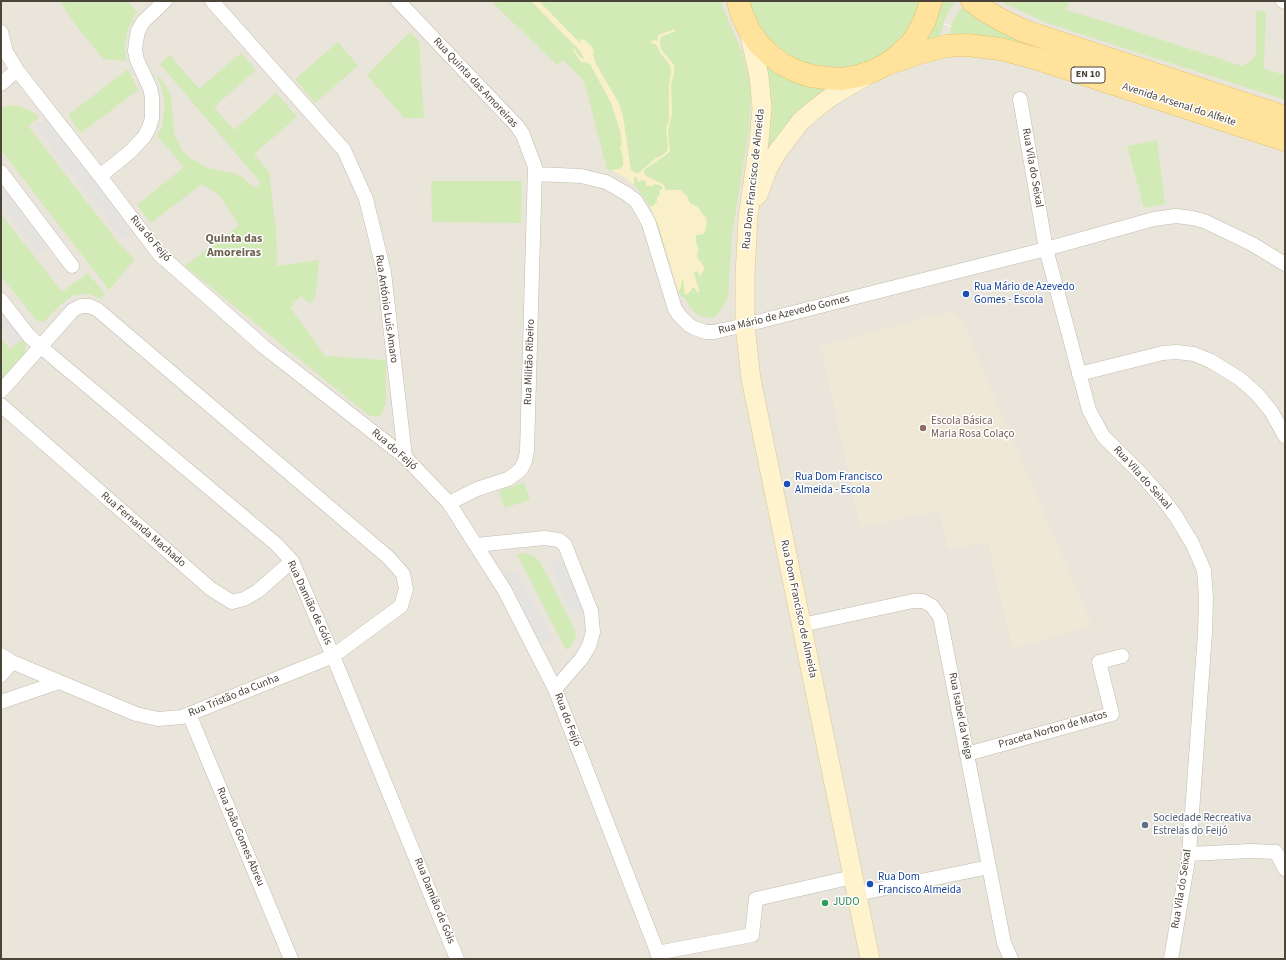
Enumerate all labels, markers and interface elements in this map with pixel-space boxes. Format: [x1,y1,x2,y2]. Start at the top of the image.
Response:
street label: Rua Quinta das Amoreiras [430,35,520,131]
road number: EN 10 [1071,67,1105,83]
street label: Avenida Arsenal do Alfeite [1121,80,1237,130]
street label: Rua Dom Francisco de Almeida [740,108,768,250]
street label: Rua Vila do Seixal [1019,127,1045,209]
street label: Rua do Feijó [127,213,173,265]
district label: Quinta das Amoreiras [206,232,262,260]
street label: Rua António Luís Amaro [372,254,400,364]
place label: Rua Mário de Azevedo Gomes - Escola [974,281,1075,307]
marker: Rua Mário de Azevedo Gomes - Escola [961,289,971,299]
street label: Rua Mário de Azevedo Gomes [717,292,851,338]
street label: Rua Militão Ribeiro [522,319,538,405]
place label: Escola Básica Maria Rosa Colaço [931,415,1015,441]
marker: Escola Básica Maria Rosa Colaço [918,423,928,433]
street label: Rua do Feijó [368,427,420,473]
street label: Rua Vila do Seixal [1110,444,1174,512]
place label: Rua Dom Francisco Almeida - Escola [795,471,882,497]
marker: Rua Dom Francisco Almeida - Escola [782,479,792,489]
street label: Rua Fernanda Machado [98,490,188,570]
street label: Rua Dom Francisco de Almeida [777,539,819,679]
street label: Rua Damião de Góis [284,559,334,647]
street label: Rua Tristão da Cunha [187,672,281,720]
street label: Rua Isabel da Veiga [945,672,975,760]
street label: Rua do Feijó [551,691,583,749]
street label: Praceta Norton de Matos [997,708,1109,752]
street label: Rua João Gomes Abreu [213,786,267,888]
place label: Sociedade Recreativa Estrelas do Feijó [1153,812,1251,838]
marker: Sociedade Recreativa Estrelas do Feijó [1140,820,1150,830]
street label: Rua Vila do Seixal [1169,848,1195,930]
street label: Rua Damião de Góis [411,856,457,946]
place label: Rua Dom Francisco Almeida [878,871,961,897]
marker: Rua Dom Francisco Almeida [865,879,875,889]
place label: JUDO [833,896,859,910]
marker: JUDO [820,898,830,908]

